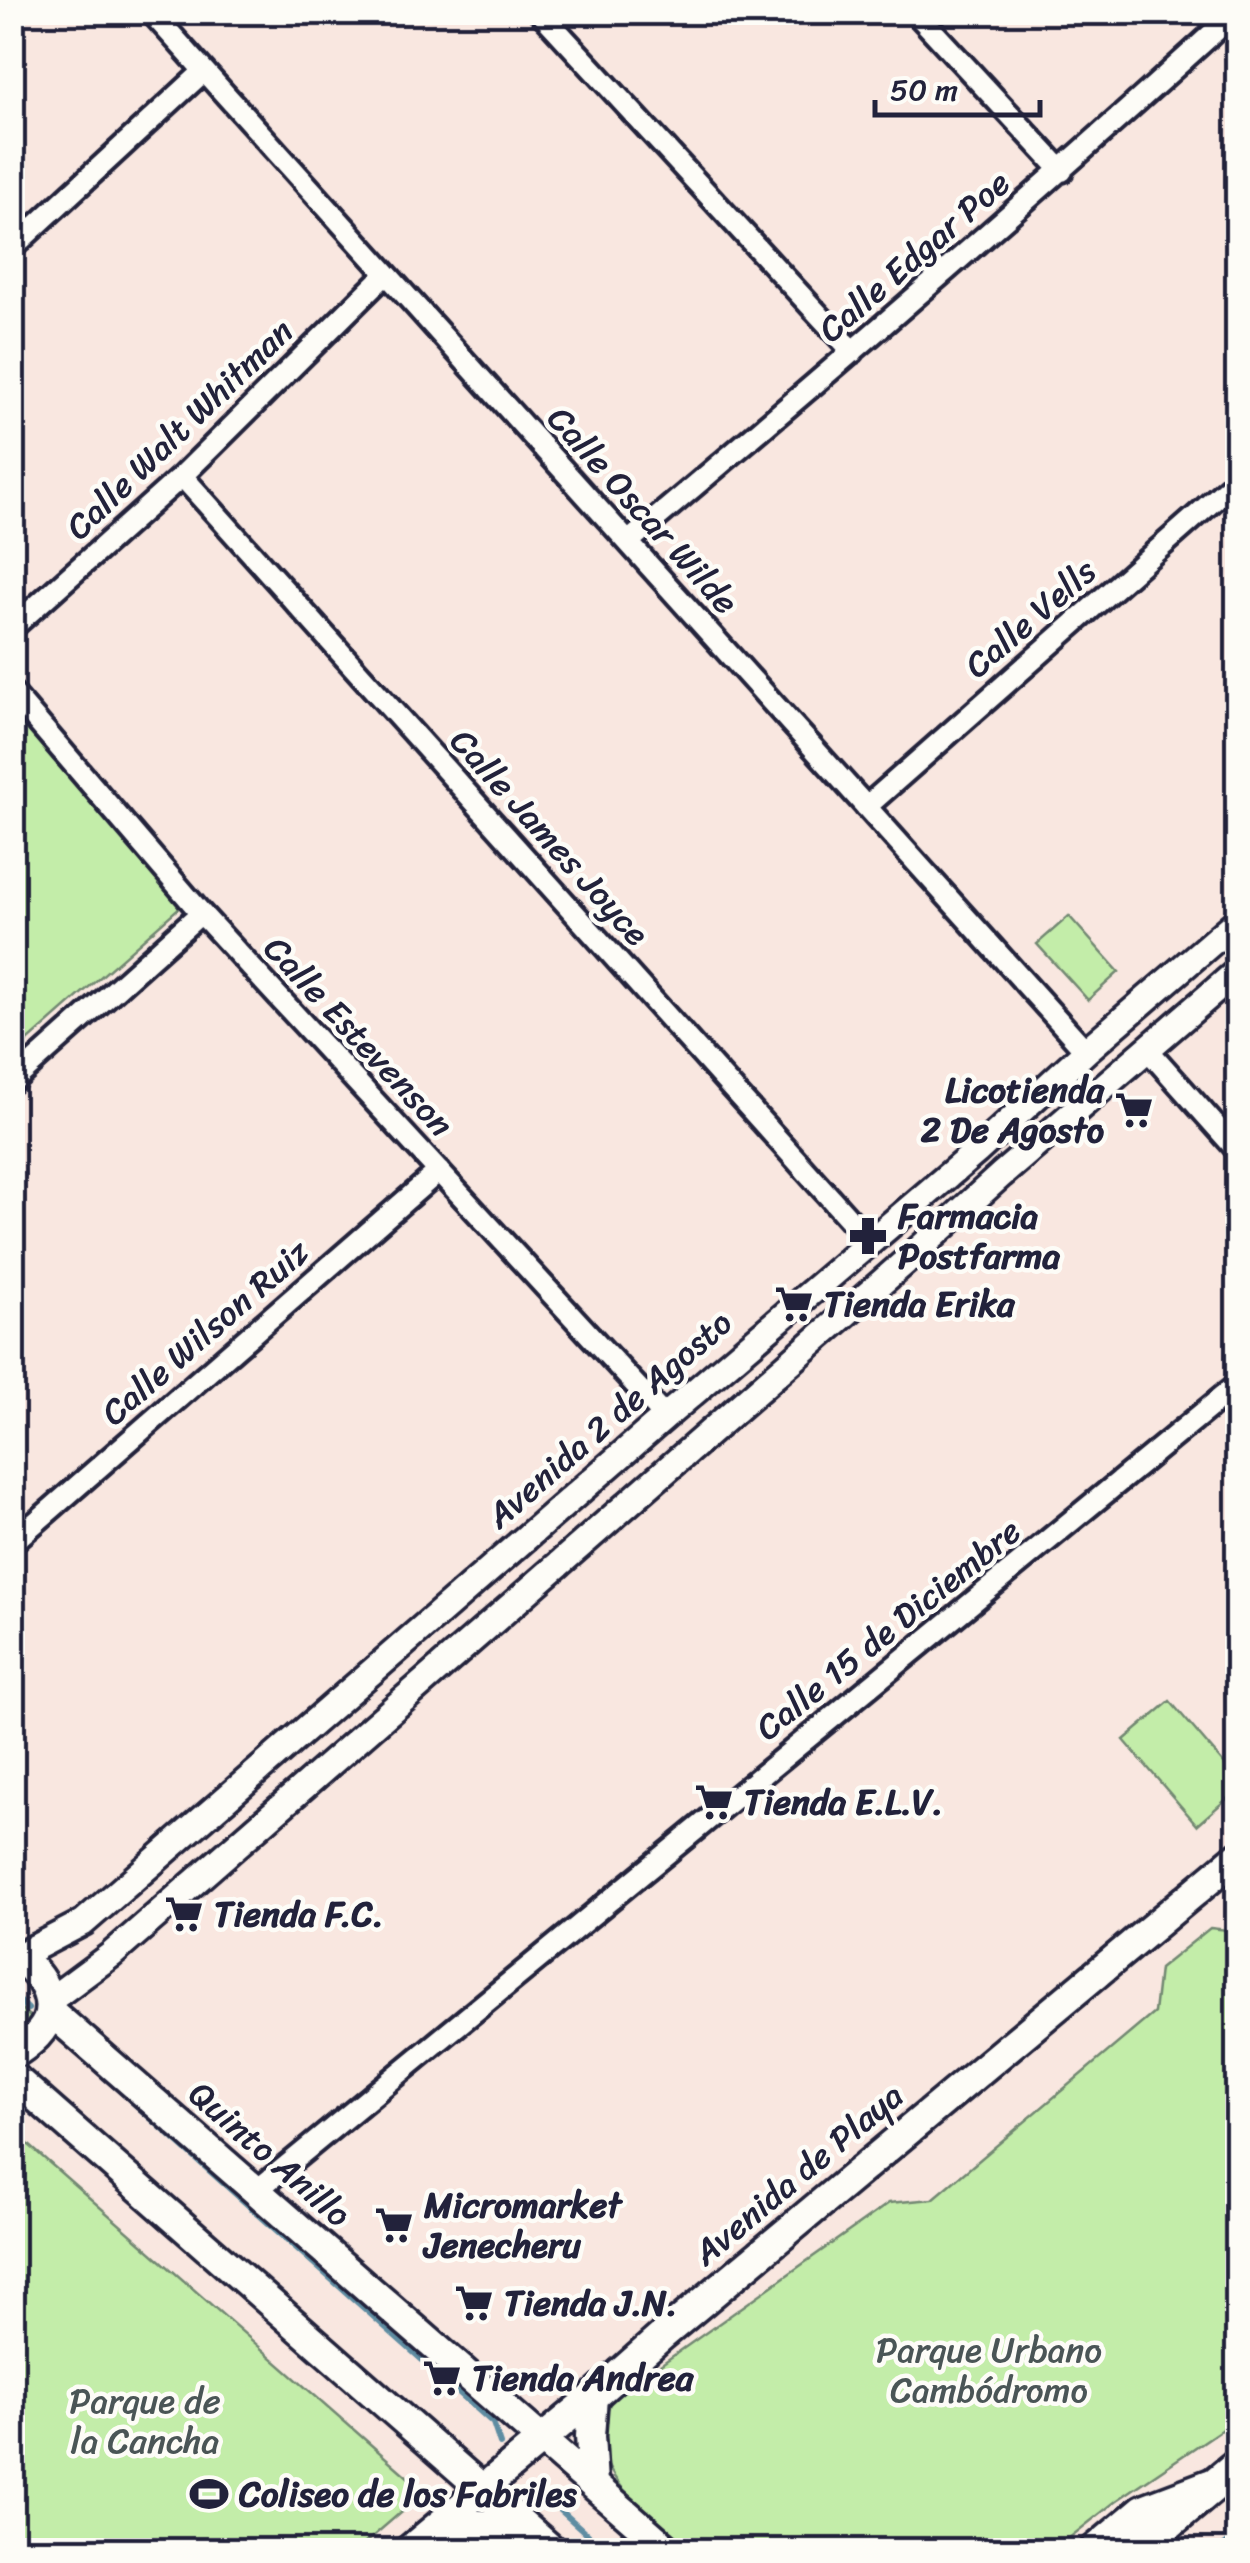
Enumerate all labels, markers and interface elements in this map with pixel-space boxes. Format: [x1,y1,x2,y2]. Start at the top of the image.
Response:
scale bar [875,55,1040,117]
text: 50 m [890,63,958,117]
street label: Calle Edgar Poe [803,154,1025,358]
street label: Calle Walt Whitman [50,303,308,555]
street label: Calle Oscar Wilde [531,391,755,629]
street label: Calle Vells [949,542,1111,694]
street label: Calle James Joyce [434,713,666,961]
street label: Calle Estevenson [248,920,470,1152]
place label: Licotienda 2 De Agosto [921,1059,1105,1161]
supermarket icon: Licotienda 2 De Agosto [1113,1089,1155,1131]
place label: Farmacia Postfarma [897,1185,1060,1287]
pharmacy icon: Farmacia Postfarma [847,1215,889,1257]
street label: Calle Wilson Ruiz [86,1223,324,1441]
place label: Tienda Erika [824,1273,1016,1335]
supermarket icon: Tienda Erika [773,1283,815,1325]
street label: Avenida 2 de Agosto [471,1294,747,1545]
street label: Calle 15 de Diciembre [741,1501,1035,1757]
place label: Tienda E.L.V. [744,1771,943,1833]
supermarket icon: Tienda E.L.V. [693,1781,735,1823]
place label: Tienda F.C. [214,1883,384,1945]
supermarket icon: Tienda F.C. [163,1893,205,1935]
street label: Quinto Anillo [174,2065,366,2243]
street label: Avenida de Playa [677,2066,918,2282]
place label: Micromarket Jenecheru [422,2174,623,2276]
supermarket icon: Micromarket Jenecheru [373,2204,415,2246]
place label: Tienda J.N. [504,2272,677,2334]
supermarket icon: Tienda J.N. [453,2282,495,2324]
park label: Parque Urbano Cambódromo [876,2319,1102,2421]
place label: Tienda Andrea [472,2347,695,2409]
supermarket icon: Tienda Andrea [421,2357,463,2399]
park label: Parque de la Cancha [69,2370,221,2472]
place label: Coliseo de los Fabriles [238,2463,577,2525]
sports icon: Coliseo de los Fabriles [188,2473,230,2515]

